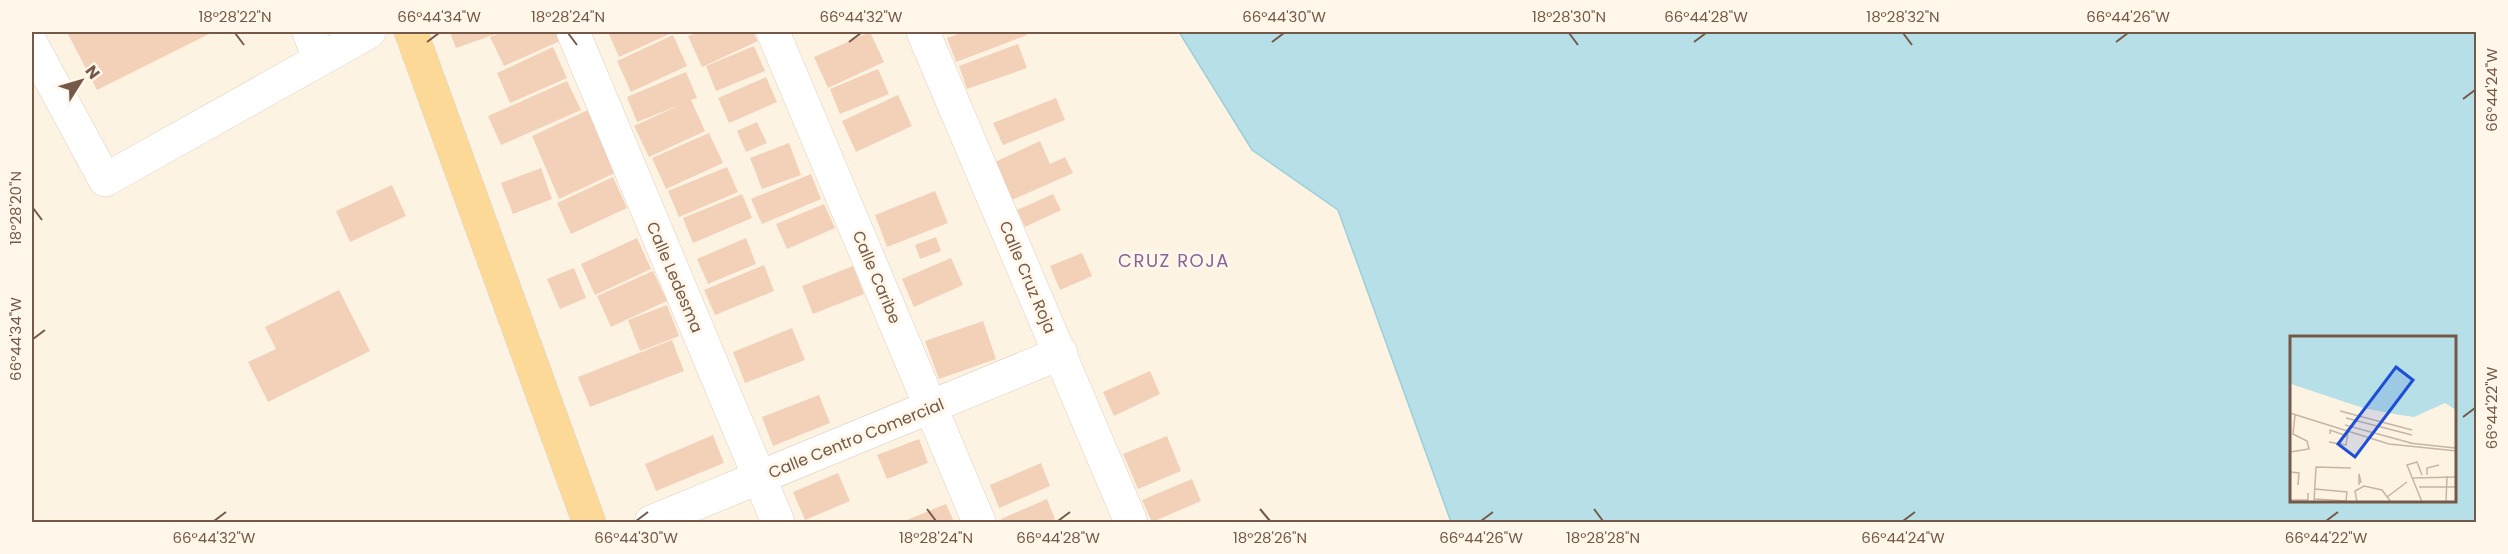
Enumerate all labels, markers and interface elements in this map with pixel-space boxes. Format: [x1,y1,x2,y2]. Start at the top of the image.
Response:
text: 18°28'22"N [198,6,272,27]
text: 66°44'34"W [397,6,481,27]
text: 18°28'24"N [531,6,605,27]
text: 66°44'32"W [820,6,903,27]
text: 66°44'30"W [1242,6,1326,27]
text: 18°28'30"N [1532,6,1606,27]
text: 66°44'28"W [1664,6,1748,27]
text: 18°28'32"N [1866,6,1940,27]
text: 66°44'26"W [2086,6,2170,27]
text: 66°44'24"W [2481,48,2502,132]
north arrow [51,51,111,111]
text: N [80,61,105,84]
text: 18°28'20"N [5,171,26,245]
street label: Calle Cruz Roja [993,217,1062,337]
street label: Calle Ledesma [641,218,708,336]
street label: Calle Caribe [847,227,907,327]
district label: CRUZ ROJA [1118,248,1230,273]
text: 66°44'34"W [5,297,26,381]
inset map [2290,336,2457,503]
text: 66°44'22"W [2481,366,2502,449]
street label: Calle Centro Comercial [765,393,947,484]
text: 66°44'32"W [173,527,256,548]
text: 66°44'30"W [594,527,678,548]
text: 18°28'24"N [899,527,973,548]
text: 66°44'28"W [1016,527,1100,548]
text: 18°28'26"N [1233,527,1307,548]
text: 66°44'26"W [1439,527,1523,548]
text: 18°28'28"N [1566,527,1640,548]
text: 66°44'24"W [1861,527,1945,548]
text: 66°44'22"W [2285,527,2368,548]

